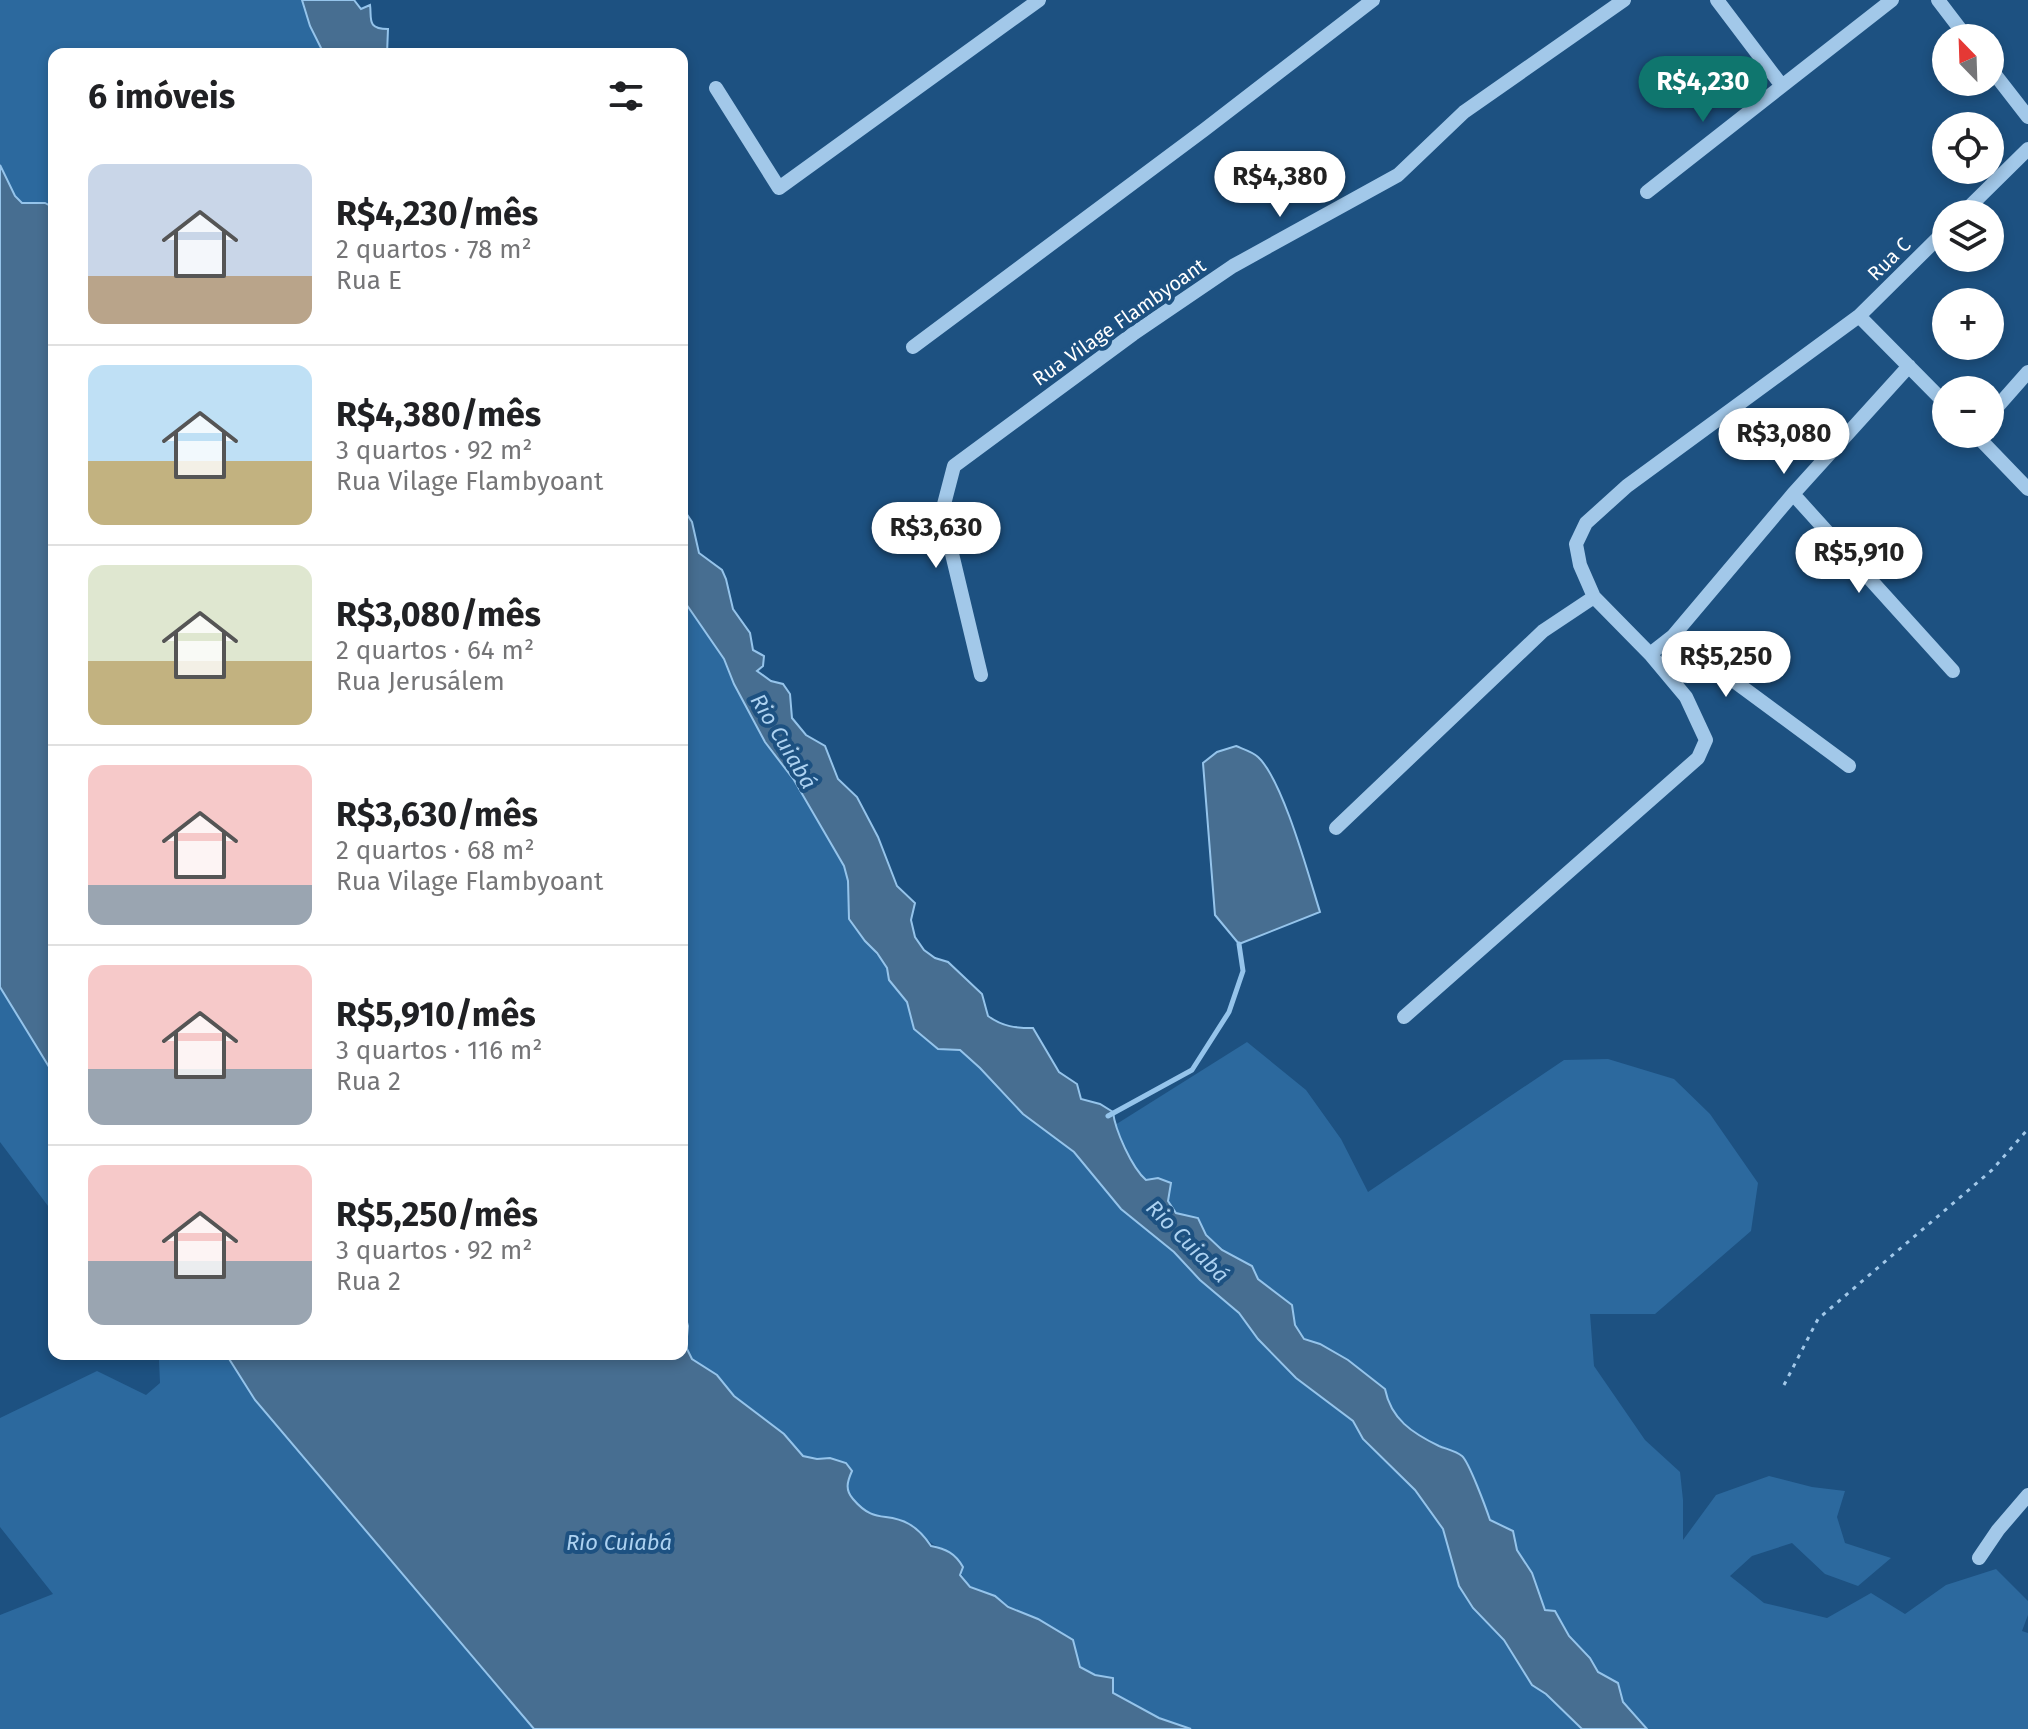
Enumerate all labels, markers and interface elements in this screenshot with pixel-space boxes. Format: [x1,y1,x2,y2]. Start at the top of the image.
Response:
north arrow [1932,24,2004,96]
map controls [1932,24,2004,448]
pin: R$4,230 [1629,56,1777,124]
text: R$4,230 [1656,66,1750,97]
icon: filters [604,74,648,118]
text: 6 imóveis [88,76,235,117]
button: locate [1932,112,2004,184]
pin: R$4,380 [1206,151,1354,219]
text: R$4,380 [1232,161,1328,192]
text: R$4,230/mês [336,193,538,234]
icon: home [152,196,248,292]
button: layers [1932,200,2004,272]
street label: Rua C [1862,232,1916,286]
text: 2 quartos · 78 m² [336,234,532,265]
street label: Rua Vilage Flambyoant [1028,253,1211,391]
text: Rua E [336,265,402,296]
button: + [1932,288,2004,360]
button: − [1932,376,2004,448]
text: R$4,380/mês [336,394,541,435]
icon: home [152,397,248,493]
pin: R$3,080 [1710,408,1858,476]
text: R$3,080 [1736,418,1832,449]
text: 3 quartos · 92 m² [336,435,532,466]
text: Rua Vilage Flambyoant [336,466,603,497]
pin: R$3,630 [862,502,1010,570]
text: R$3,630 [890,512,982,543]
pin: R$5,910 [1785,527,1933,595]
text: R$5,910 [1813,537,1905,568]
text: R$3,080/mês [336,594,541,635]
icon: home [152,597,248,693]
pin: R$5,250 [1652,631,1800,699]
text: 2 quartos · 64 m² [336,635,534,666]
text: R$5,250 [1680,641,1772,672]
text: Rua Jerusálem [336,666,505,697]
water label: Rio Cuiabá [745,689,822,794]
text: R$3,630/mês [336,794,538,835]
icon: home [152,797,248,893]
text: 2 quartos · 68 m² [336,835,535,866]
text: Rua Vilage Flambyoant [336,866,603,897]
text: R$5,910/mês [336,994,536,1035]
icon: home [152,997,248,1093]
text: 3 quartos · 116 m² [336,1035,543,1066]
text: Rua 2 [336,1066,401,1097]
text: R$5,250/mês [336,1194,538,1235]
water label: Rio Cuiabá [1141,1194,1235,1288]
icon: home [152,1197,248,1293]
text: 3 quartos · 92 m² [336,1235,532,1266]
text: Rua 2 [336,1266,401,1297]
water label: Rio Cuiabá [566,1529,672,1556]

